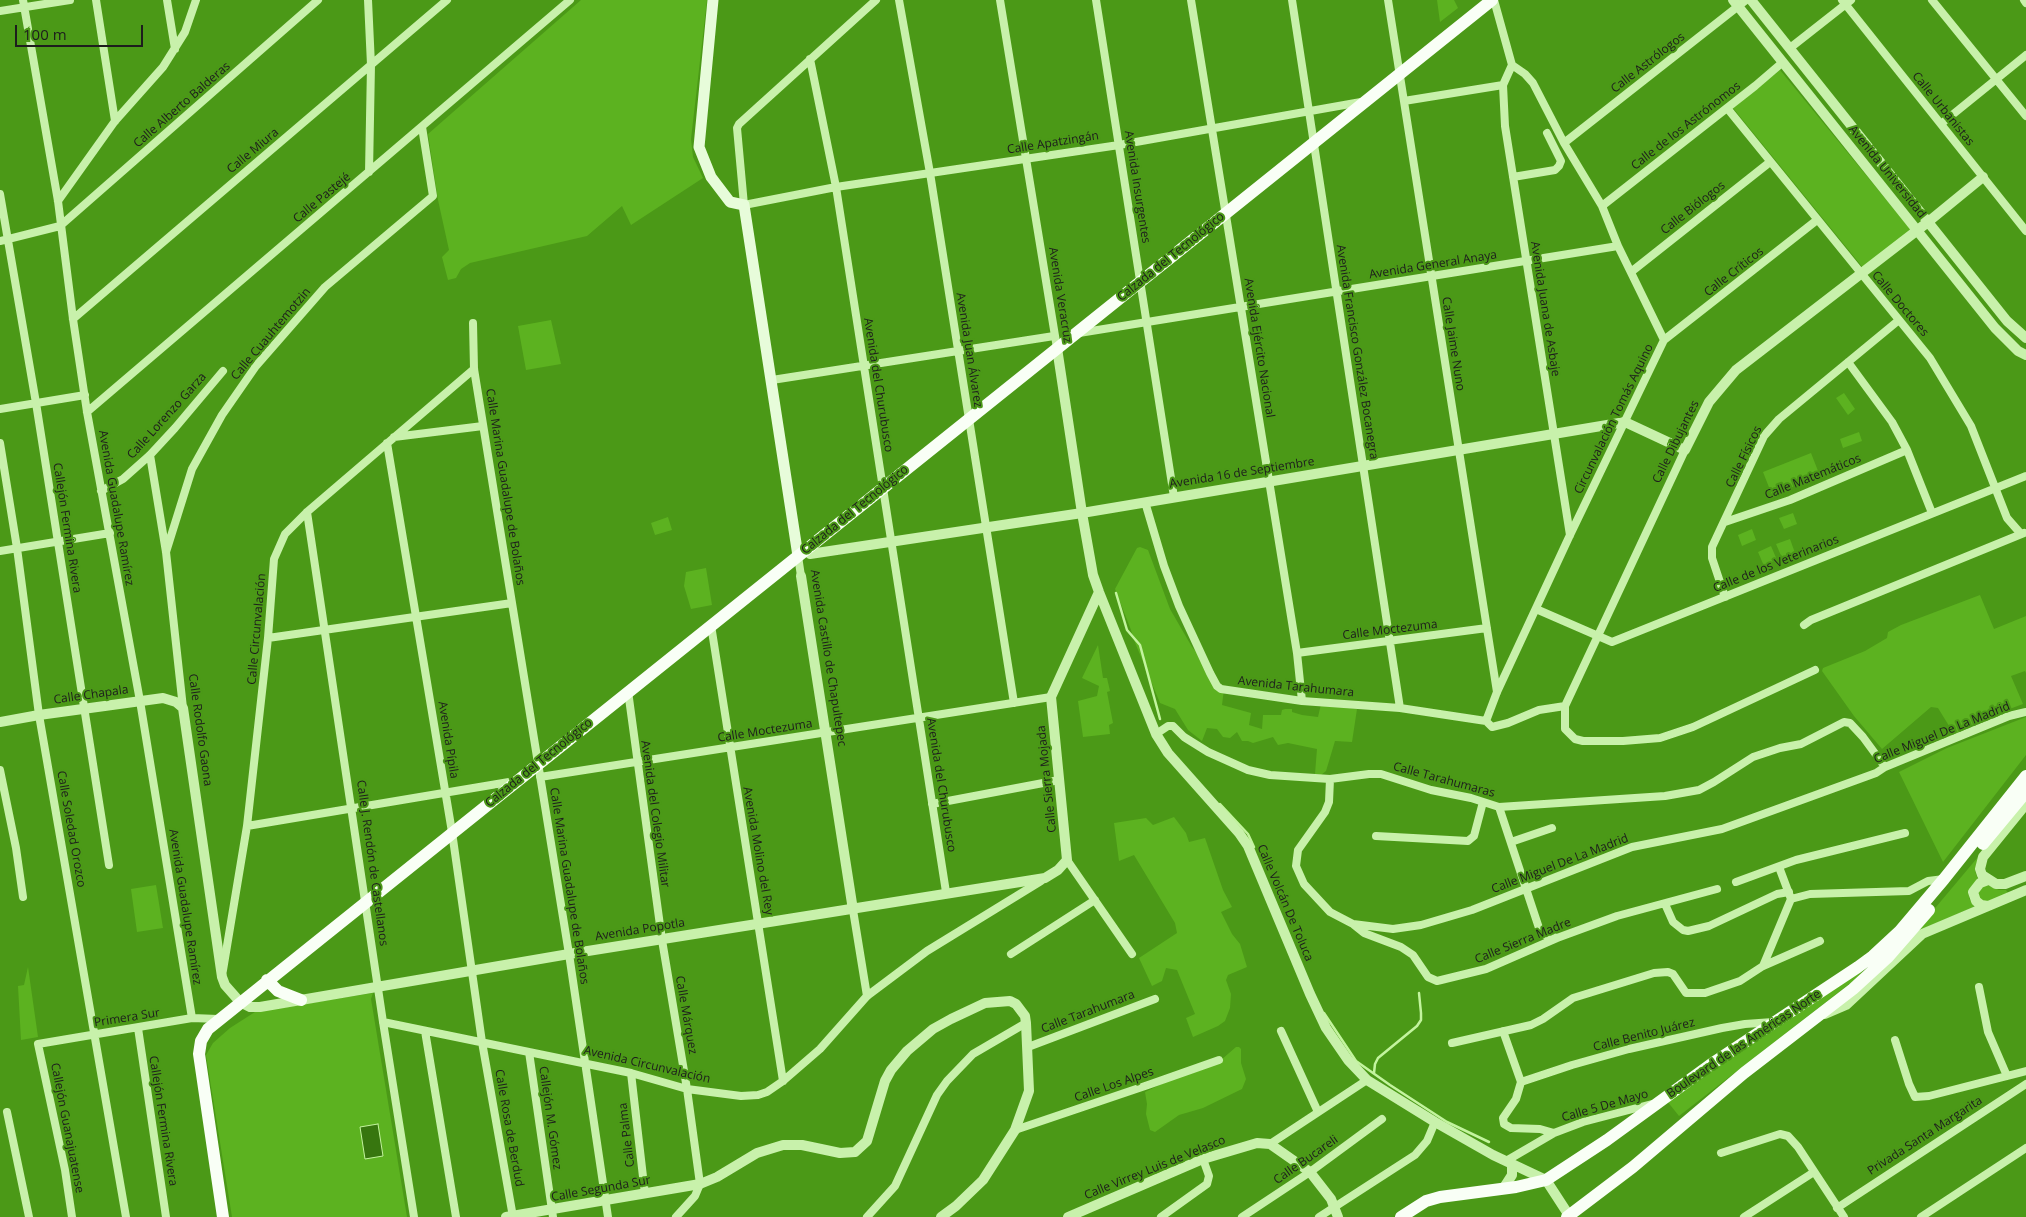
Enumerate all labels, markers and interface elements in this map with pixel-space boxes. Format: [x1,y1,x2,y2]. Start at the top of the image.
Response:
scale bar [18,15,145,47]
text: 100 m [23,24,67,44]
street label: Calle Astrólogos [1608,30,1688,96]
street label: Calle Alberto Balderas [131,59,233,151]
street label: Calle Urbanistas [1909,69,1977,149]
street label: Calle de los Astrónomos [1628,79,1744,173]
street label: Avenida Universidad [1845,123,1929,221]
street label: Calle Miura [224,125,282,177]
street label: Calle Apatzingán [1006,129,1100,157]
street label: Avenida Insurgentes [1121,130,1153,244]
street label: Calle Pastejé [290,170,354,226]
street label: Calle Biólogos [1658,178,1728,238]
street label: Calzada del Tecnológico [1115,209,1227,305]
street label: Avenida Juana de Asbaje [1527,240,1563,378]
street label: Avenida Francisco González Bocanegra [1333,244,1381,460]
street label: Calle Críticos [1701,244,1767,300]
street label: Avenida Veracruz [1045,246,1075,344]
street label: Avenida General Anaya [1368,248,1498,282]
street label: Calle Doctores [1869,268,1931,340]
street label: Avenida Ejército Nacional [1241,277,1277,419]
street label: Calle Cuauhtemotzin [228,285,314,383]
street label: Avenida Juan Álvarez [953,292,985,408]
street label: Calle Jaime Nuno [1438,296,1468,392]
street label: Avenida del Churubusco [860,317,896,453]
street label: Circunvalación Tomás Aquino [1571,342,1657,496]
street label: Calle Lorenzo Garza [124,370,210,462]
street label: Calle Marina Guadalupe de Bolaños [482,388,528,586]
street label: Calle Dibujantes [1650,398,1702,486]
street label: Calle Físicos [1723,424,1765,490]
street label: Avenida Guadalupe Ramírez [95,429,137,587]
street label: Calle Matemáticos [1763,451,1863,503]
street label: Avenida 16 de Septiembre [1168,454,1316,492]
street label: Callejón Fermina Rivera [50,462,84,594]
street label: Calzada del Tecnológico [799,462,911,558]
street label: Calle de los Veterinarios [1711,532,1841,596]
street label: Avenida Castillo de Chapultepec [807,569,849,747]
street label: Calle Circunvalación [245,573,269,685]
street label: Calle Moctezuma [1342,617,1438,643]
street label: Calle Rodolfo Gaona [185,673,215,787]
street label: Avenida Tarahumara [1237,674,1355,700]
street label: Calle Chapala [53,683,129,707]
street label: Calle Miguel De La Madrid [1872,699,2012,767]
street label: Avenida Pípila [435,700,461,780]
street label: Calzada del Tecnológico [483,715,595,811]
street label: Calle Moctezuma [717,716,813,746]
street label: Avenida del Churubusco [923,717,959,853]
street label: Calle Sierra Mojada [1034,725,1060,833]
street label: Avenida del Colegio Militar [638,740,672,888]
street label: Calle Tarahumaras [1392,759,1496,801]
street label: Calle Soledad Orozco [54,770,88,888]
street label: Calle J. Rendón de Castellanos [353,779,391,947]
street label: Avenida Molino del Rey [740,786,776,916]
street label: Calle Marina Guadalupe de Bolaños [546,787,592,985]
street label: Avenida Guadalupe Ramírez [166,828,204,986]
street label: Calle Miguel De La Madrid [1490,831,1630,897]
street label: Calle Volcán De Toluca [1254,842,1316,964]
street label: Calle Sierra Madre [1473,915,1573,967]
street label: Avenida Popotla [594,916,686,944]
street label: Calle Márquez [672,975,700,1055]
street label: Boulevard de las Américas Norte [1664,987,1824,1101]
street label: Calle Tarahumara [1039,988,1137,1036]
street label: Primera Sur [93,1006,161,1030]
street label: Calle Benito Juárez [1592,1015,1696,1055]
street label: Avenida Circunvalación [582,1043,712,1087]
street label: Callejón Fermina Rivera [146,1055,180,1187]
street label: Callejón Guanajuatense [47,1062,87,1194]
street label: Callejón M. Gómez [536,1065,564,1171]
street label: Calle Los Alpes [1072,1065,1156,1105]
street label: Calle Rosa de Berdud [492,1068,526,1188]
street label: Calle 5 De Mayo [1560,1087,1650,1125]
street label: Privada Santa Margarita [1865,1093,1985,1179]
street label: Calle Palma [616,1102,638,1168]
street label: Calle Bucareli [1271,1132,1341,1188]
street label: Calle Virrey Luis de Velasco [1082,1133,1228,1203]
street label: Calle Segunda Sur [550,1173,652,1205]

